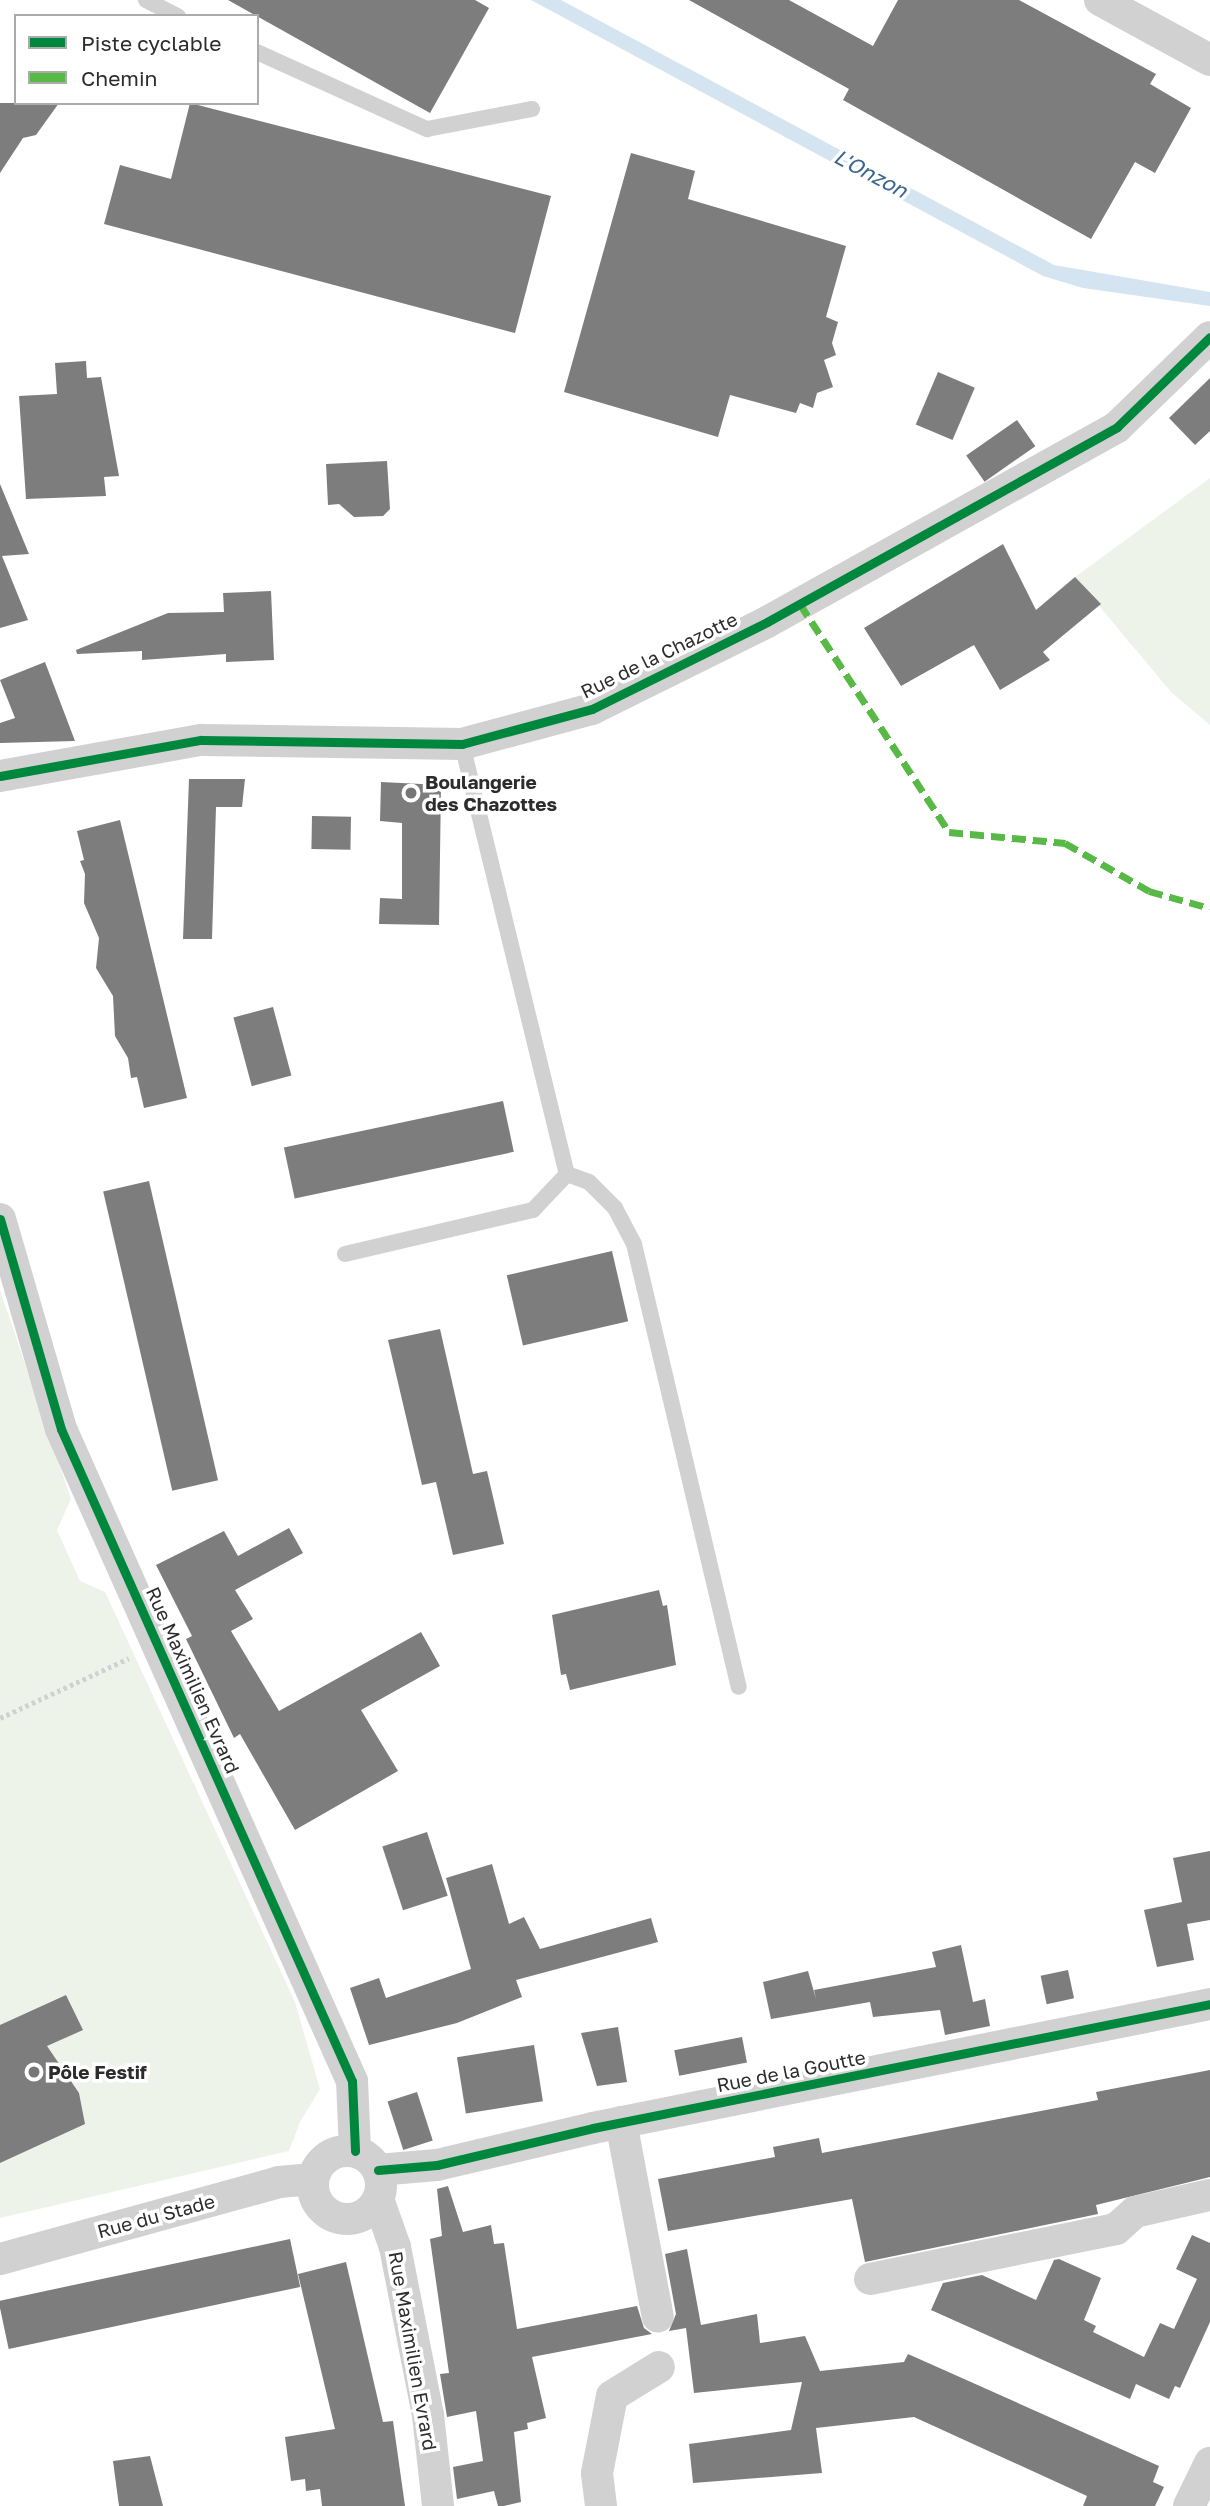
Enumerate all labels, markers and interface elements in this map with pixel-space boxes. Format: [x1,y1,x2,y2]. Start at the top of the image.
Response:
legend [14,14,259,105]
text: Piste cyclable [81,30,221,56]
text: Chemin [81,65,158,91]
water label: L'Onzon [830,143,912,203]
street label: Rue de la Chazotte [577,607,741,703]
place label: Boulangerie des Chazottes [425,771,557,815]
marker: Boulangerie des Chazottes [403,785,419,801]
street label: Rue Maximilien Evrard [142,1583,244,1777]
street label: Rue de la Goutte [715,2045,867,2097]
place label: Pôle Festif [48,2061,147,2083]
marker: Pôle Festif [26,2064,42,2080]
street label: Rue du Stade [95,2189,217,2243]
street label: Rue Maximilien Evrard [384,2250,442,2452]

